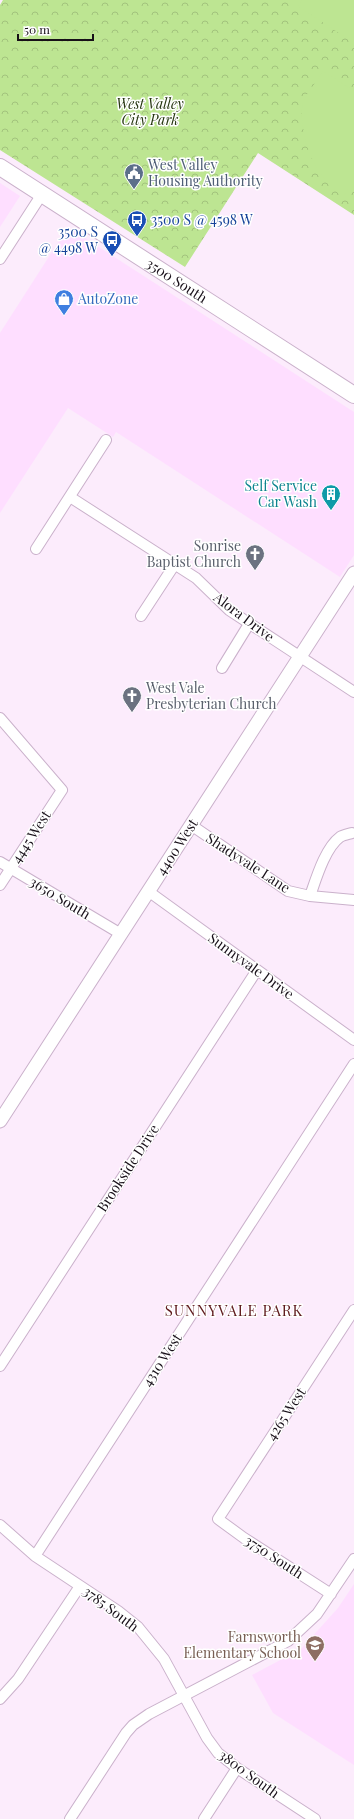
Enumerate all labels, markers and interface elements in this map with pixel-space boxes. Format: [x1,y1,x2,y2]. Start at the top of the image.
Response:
scale bar [18,16,93,42]
text: 50 m [24,21,50,37]
park label: West Valley City Park [116,94,184,129]
place label: West Valley Housing Authority [147,155,263,190]
public building icon: West Valley Housing Authority [123,162,145,190]
bus stop icon: 3500 S @ 4598 W [126,209,148,237]
place label: 3500 S @ 4598 W [151,210,253,229]
place label: 3500 S @ 4498 W [39,222,98,257]
bus stop icon: 3500 S @ 4498 W [101,229,123,257]
street label: 3500 South [143,254,212,307]
shop icon: AutoZone [53,288,75,316]
place label: AutoZone [77,289,138,308]
place label: Self Service Car Wash [245,476,318,511]
building icon: Self Service Car Wash [320,483,342,511]
place label: Sonrise Baptist Church [147,536,242,571]
church icon: Sonrise Baptist Church [244,543,266,571]
street label: Alora Drive [209,587,278,646]
place label: West Vale Presbyterian Church [145,678,277,713]
church icon: West Vale Presbyterian Church [121,685,143,713]
street label: 4445 West [6,806,55,867]
street label: 4400 West [151,814,202,879]
street label: Shadyvale Lane [203,828,294,897]
street label: 3650 South [26,872,95,924]
street label: Sunnyvale Drive [205,928,298,1003]
street label: Brookside Drive [92,1120,163,1215]
district label: SUNNYVALE PARK [165,1300,303,1320]
street label: 4310 West [137,1329,186,1390]
street label: 4265 West [261,1383,310,1444]
street label: 3750 South [241,1531,308,1583]
street label: 3785 South [80,1581,144,1636]
place label: Farnsworth Elementary School [184,1627,302,1662]
school or university icon: Farnsworth Elementary School [304,1634,326,1662]
street label: 3800 South [215,1745,284,1802]

